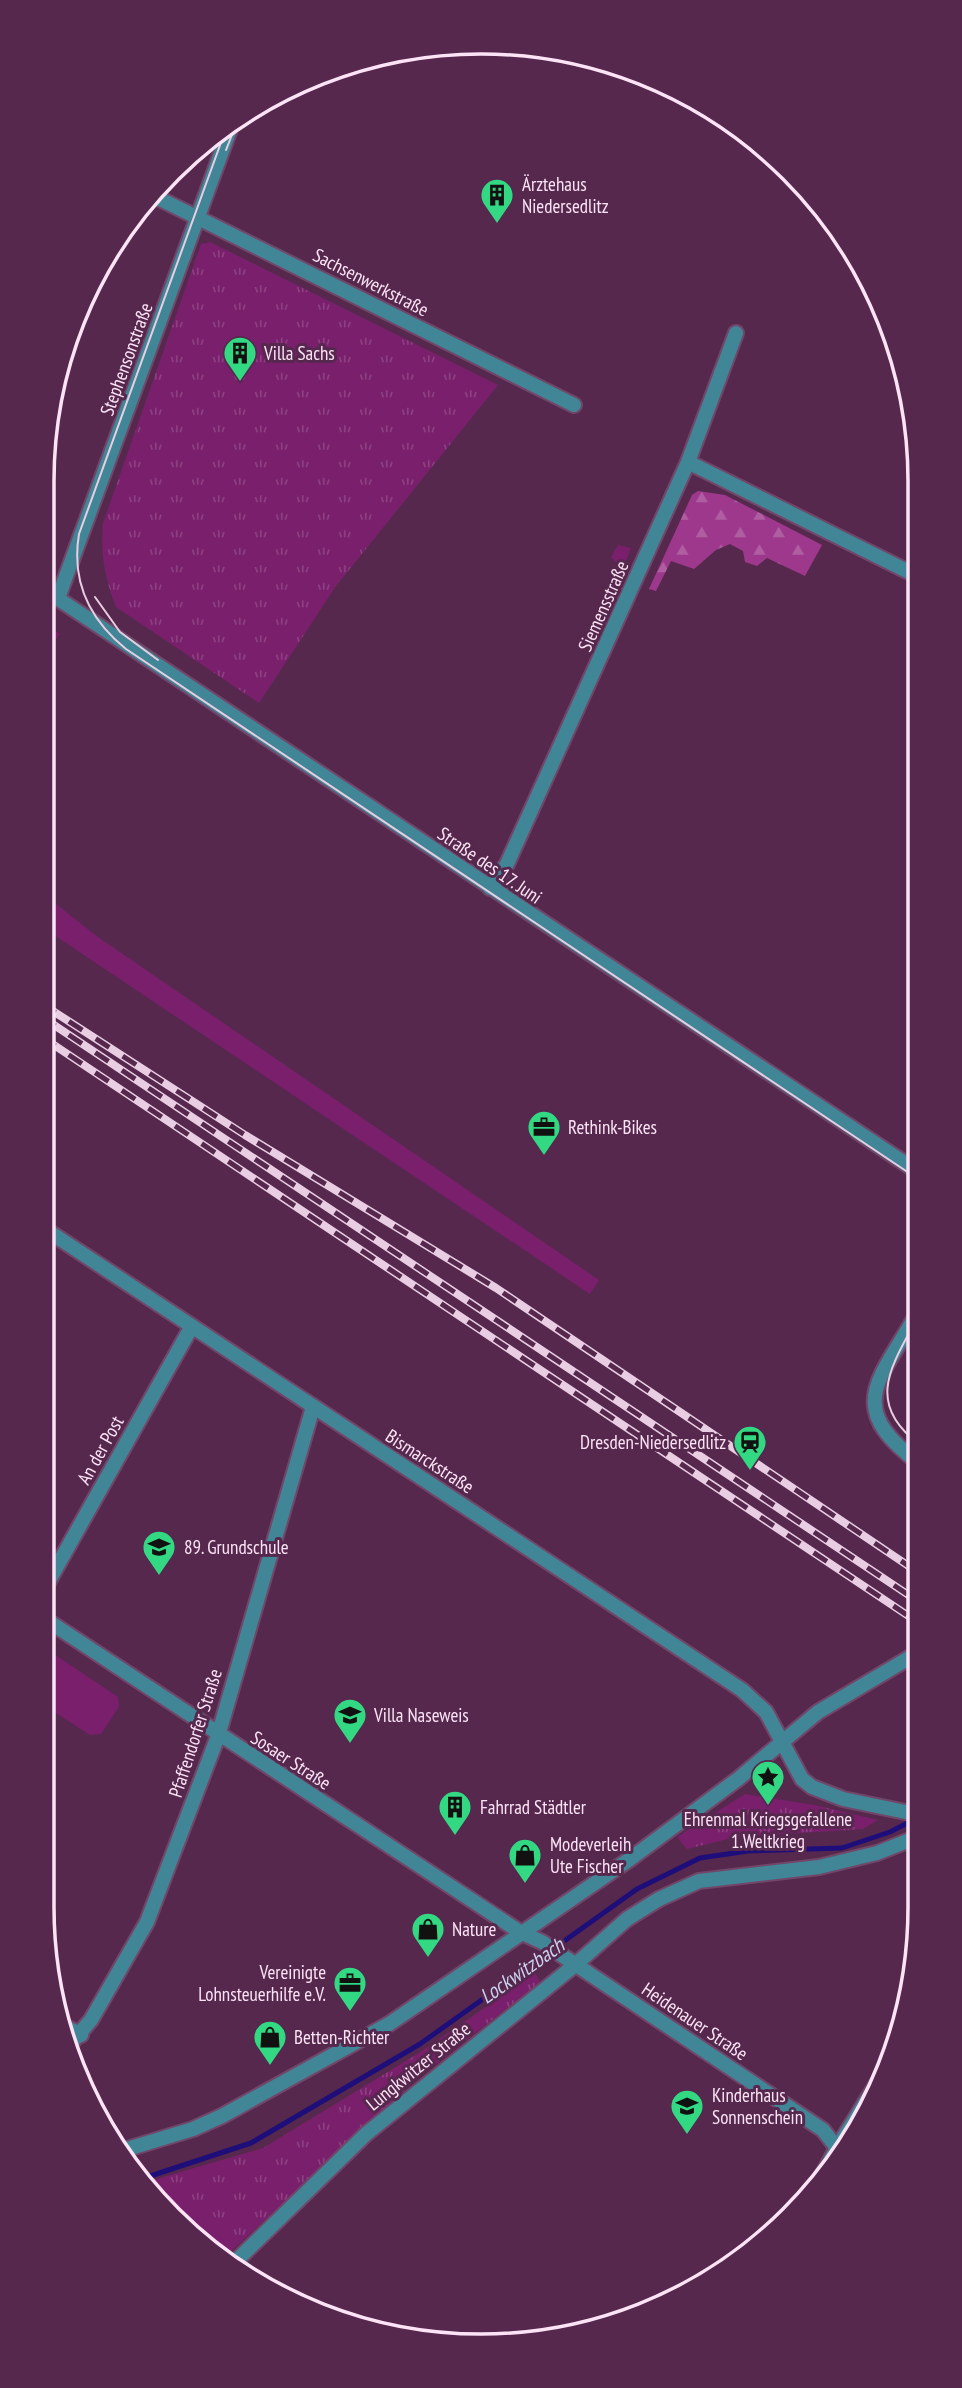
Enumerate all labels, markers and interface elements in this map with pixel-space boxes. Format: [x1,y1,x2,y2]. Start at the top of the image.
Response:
place label: Ärztehaus Niedersedlitz [522,172,609,218]
building icon: Ärztehaus Niedersedlitz [478,176,516,225]
street label: Sachsenwerkstraße [309,243,433,321]
street label: Stephensonstraße [94,299,158,419]
building icon: Villa Sachs [221,334,259,383]
place label: Villa Sachs [263,341,335,365]
street label: Siemensstraße [572,557,634,655]
street label: Straße des 17. Juni [433,821,547,909]
office icon: Rethink-Bikes [525,1108,563,1157]
place label: Rethink-Bikes [568,1115,657,1139]
street label: An der Post [71,1411,129,1488]
station icon: Dresden-Niedersedlitz [731,1423,769,1472]
street label: Bismarckstraße [381,1424,479,1498]
place label: Dresden-Niedersedlitz [580,1430,726,1454]
school or university icon: 89. Grundschule [140,1528,178,1577]
place label: 89. Grundschule [184,1535,289,1559]
street label: Pfaffendorfer Straße [163,1666,227,1800]
school or university icon: Villa Naseweis [331,1696,369,1745]
place label: Villa Naseweis [373,1703,469,1727]
street label: Sosaer Straße [246,1725,336,1795]
place icon: Ehrenmal Kriegsgefallene 1.Weltkrieg [749,1758,787,1807]
building icon: Fahrrad Städtler [436,1788,474,1837]
place label: Fahrrad Städtler [480,1795,587,1819]
place label: Ehrenmal Kriegsgefallene 1.Weltkrieg [684,1807,852,1853]
place label: Modeverleih Ute Fischer [550,1832,631,1878]
shop icon: Modeverleih Ute Fischer [506,1836,544,1885]
shop icon: Nature [409,1910,447,1959]
place label: Nature [452,1917,496,1941]
water label: Lockwitzbach [474,1931,571,2009]
place label: Vereinigte Lohnsteuerhilfe e.V. [198,1960,326,2006]
office icon: Vereinigte Lohnsteuerhilfe e.V. [331,1964,369,2013]
street label: Heidenauer Straße [637,1977,753,2065]
street label: Lungkwitzer Straße [361,2017,475,2115]
shop icon: Betten-Richter [251,2018,289,2067]
place label: Betten-Richter [294,2025,390,2049]
place label: Kinderhaus Sonnenschein [712,2083,803,2129]
school or university icon: Kinderhaus Sonnenschein [668,2087,706,2136]

